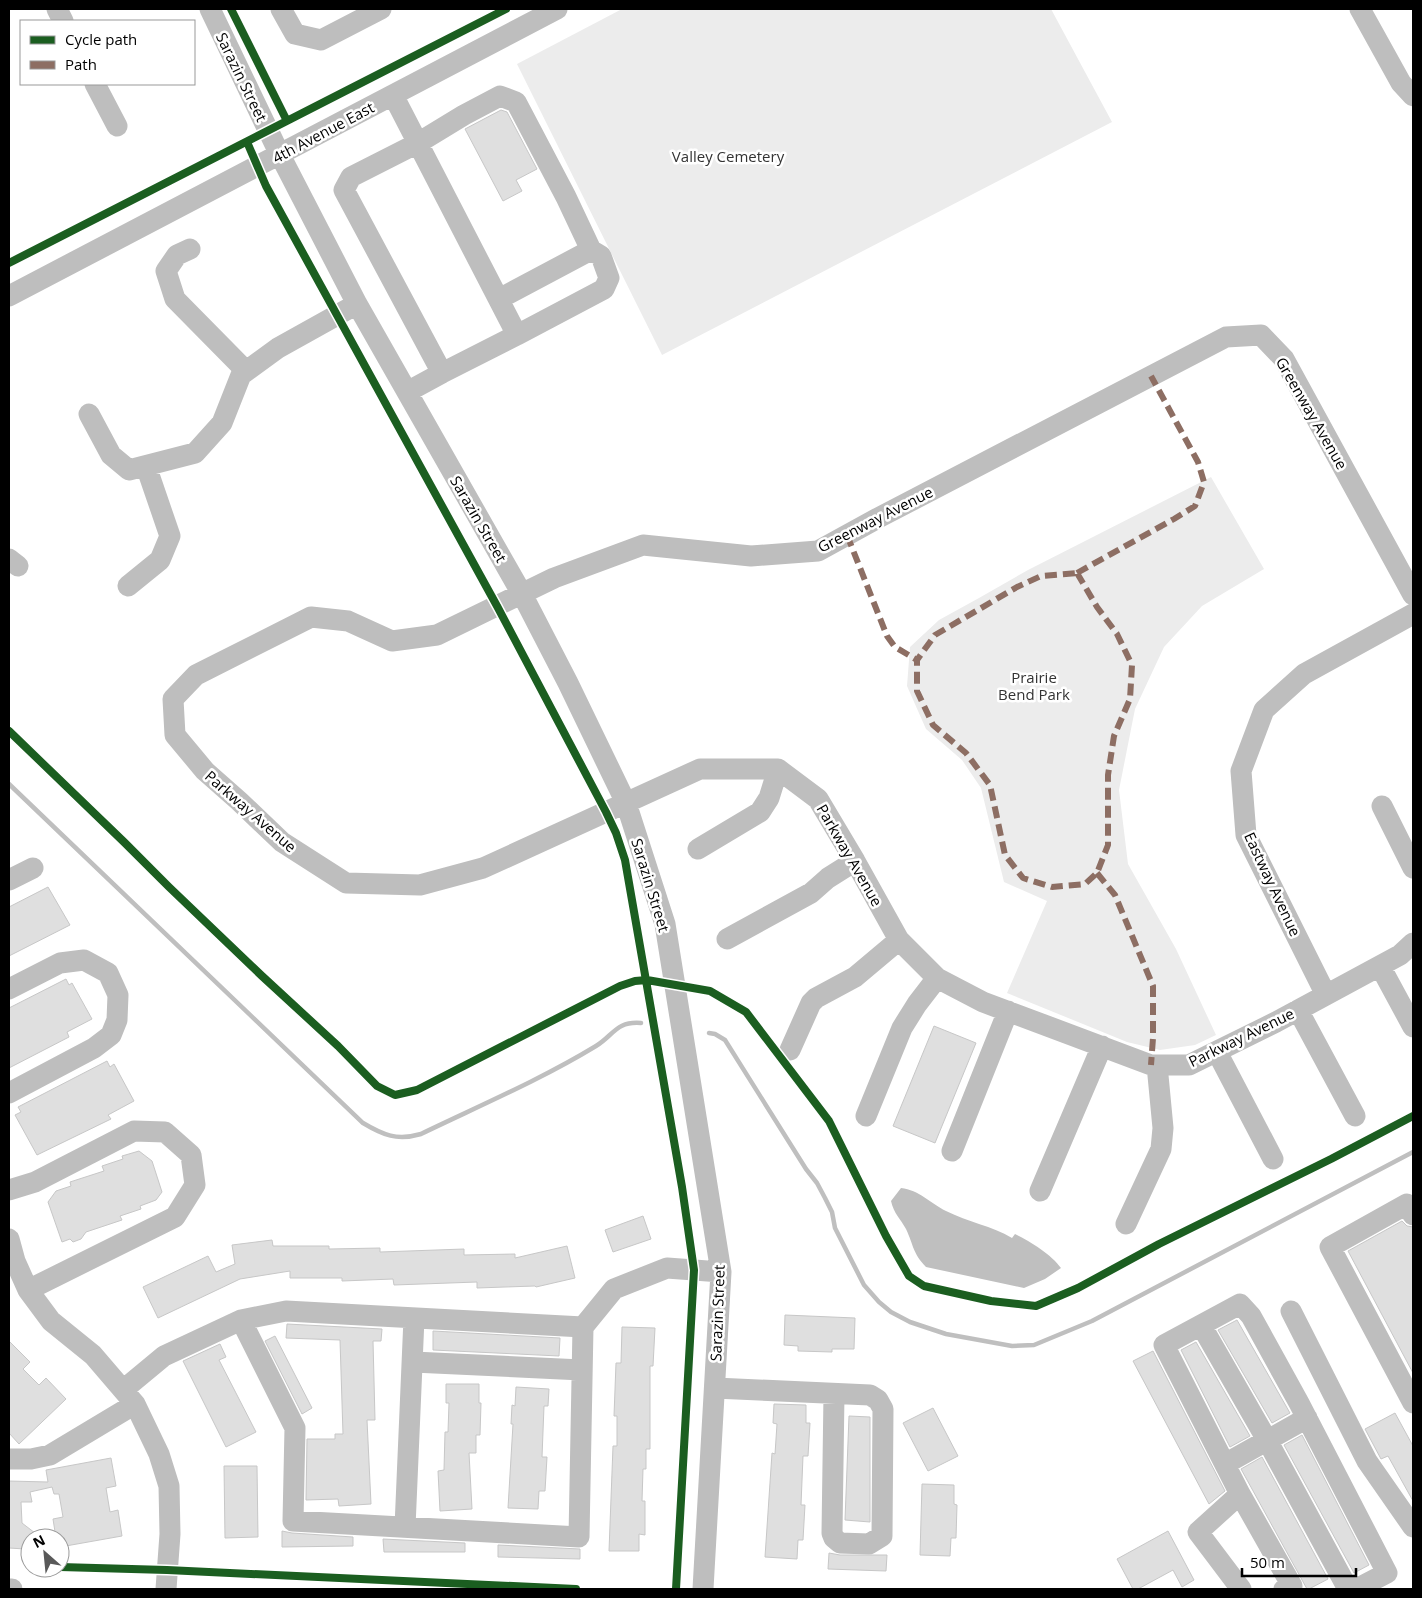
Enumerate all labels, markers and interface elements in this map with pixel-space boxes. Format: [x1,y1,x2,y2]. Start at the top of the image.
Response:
legend [20,20,195,85]
text: Cycle path [65,29,137,49]
street label: Sarazin Street [212,29,272,125]
text: Path [65,54,97,74]
street label: 4th Avenue East [269,97,377,167]
park label: Valley Cemetery [672,146,785,166]
street label: Greenway Avenue [1272,353,1352,473]
street label: Sarazin Street [446,472,512,566]
street label: Greenway Avenue [814,481,936,557]
park label: Prairie Bend Park [998,667,1070,704]
street label: Parkway Avenue [201,766,301,856]
street label: Parkway Avenue [813,800,887,910]
street label: Eastway Avenue [1240,829,1306,939]
street label: Sarazin Street [627,836,675,934]
street label: Parkway Avenue [1185,1003,1297,1071]
street label: Sarazin Street [705,1264,729,1362]
north arrow [20,1528,70,1578]
text: N [29,1530,48,1552]
scale bar [1242,1546,1356,1578]
text: 50 m [1250,1552,1285,1572]

